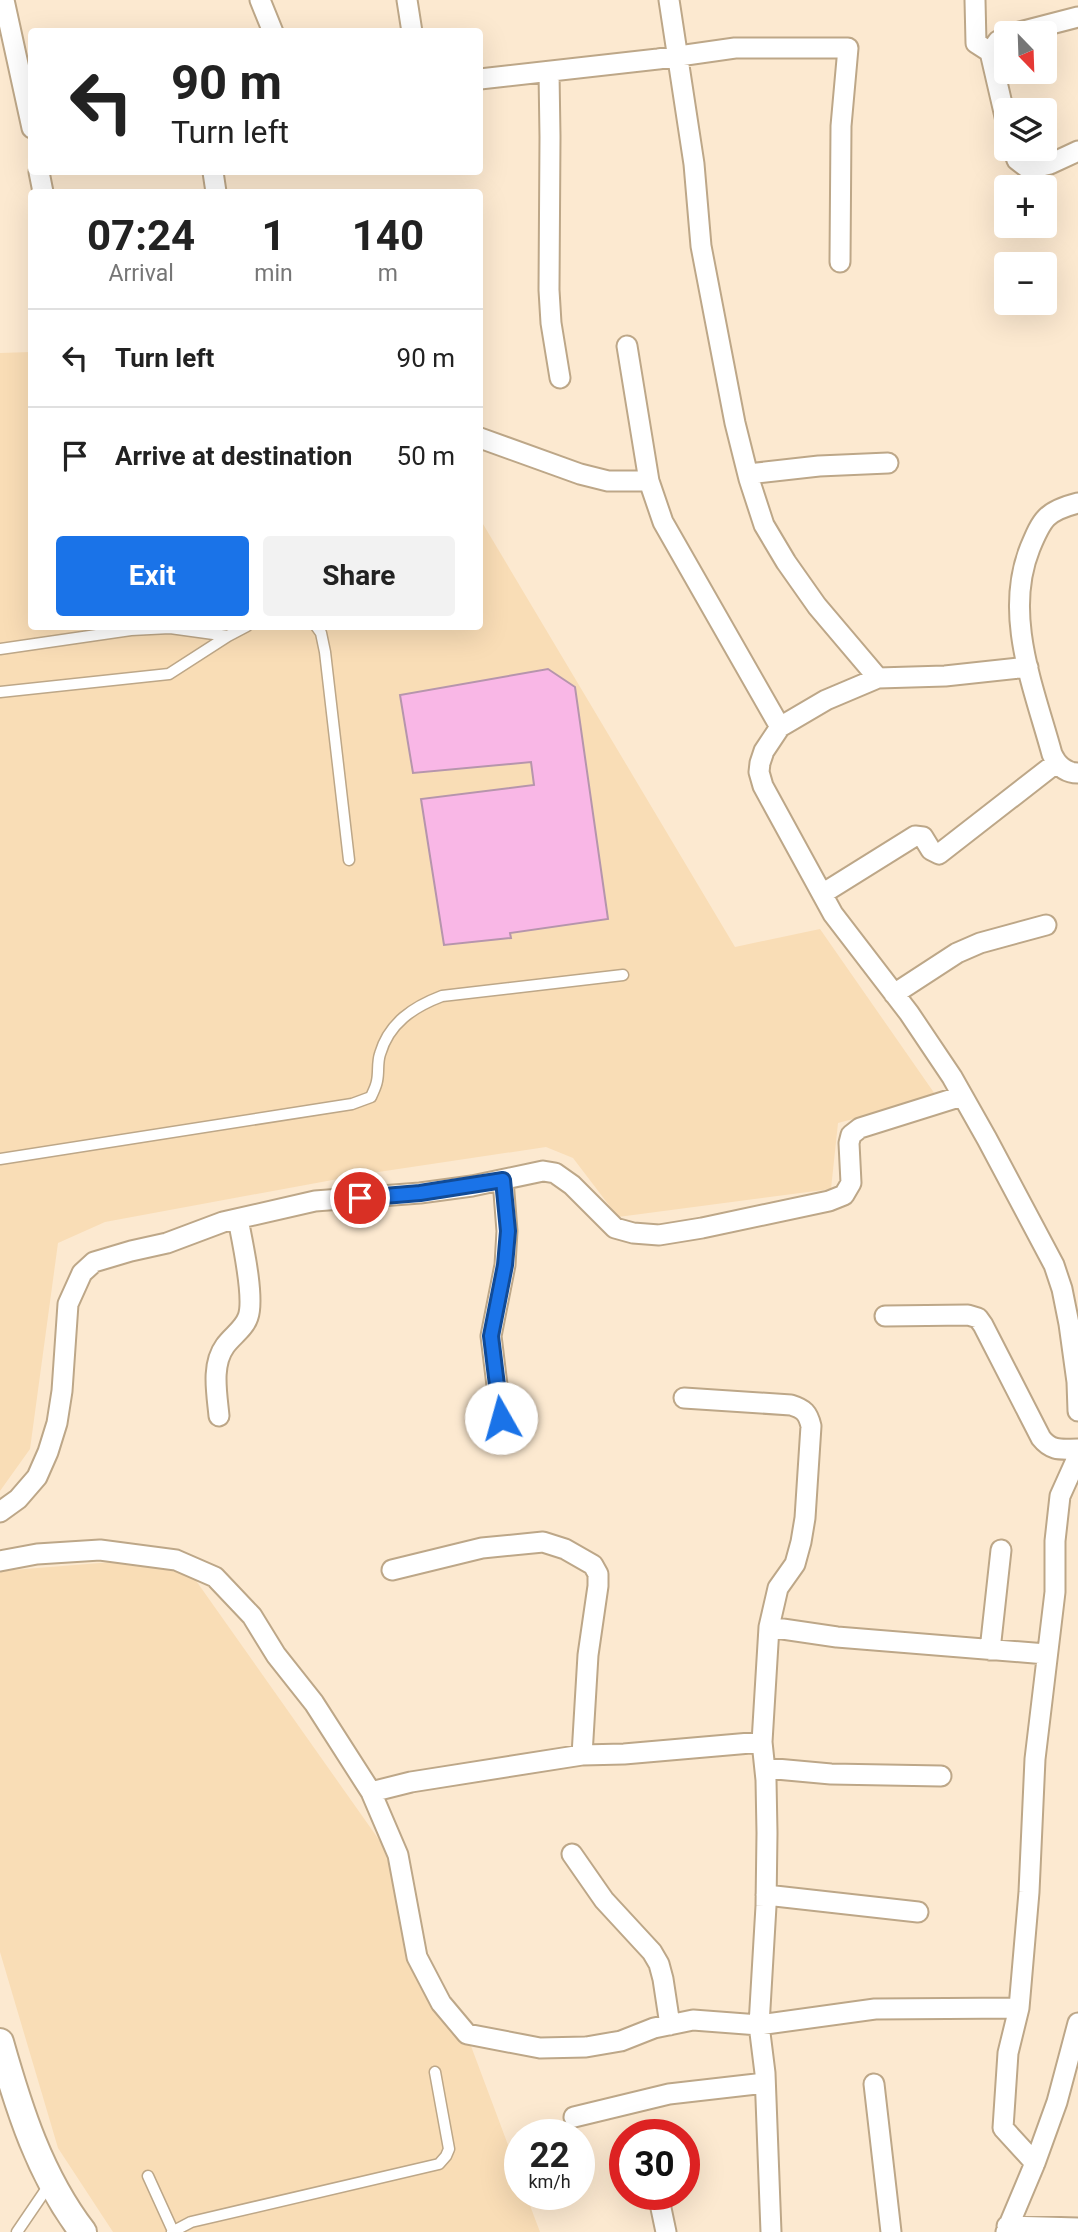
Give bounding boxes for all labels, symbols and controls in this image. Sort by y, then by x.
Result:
north arrow [994,21,1057,84]
map controls [994,21,1057,315]
text: 90 m [171,54,282,111]
icon: left [56,56,147,147]
button: layers [994,98,1057,161]
text: Turn left [171,113,289,151]
button: + [994,175,1057,238]
text: 07:24 [87,211,195,260]
text: 1 [261,211,286,260]
text: 140 [352,211,424,260]
button: − [994,252,1057,315]
text: Arrival [108,260,174,287]
text: min [254,260,293,287]
text: m [378,260,398,287]
icon: left [56,339,94,377]
text: Turn left [115,343,214,373]
text: 90 m [397,343,455,373]
icon: arrive [56,437,94,475]
text: Arrive at destination [115,441,352,471]
text: 50 m [397,441,455,471]
button: Exit [56,536,249,616]
button: Share [263,536,455,616]
pin [330,1168,390,1228]
icon: arrive [341,1179,379,1217]
position arrow [464,1381,538,1455]
speed limit sign: 30 [609,2119,700,2210]
text: 22 [529,2135,570,2176]
text: km/h [528,2171,571,2192]

